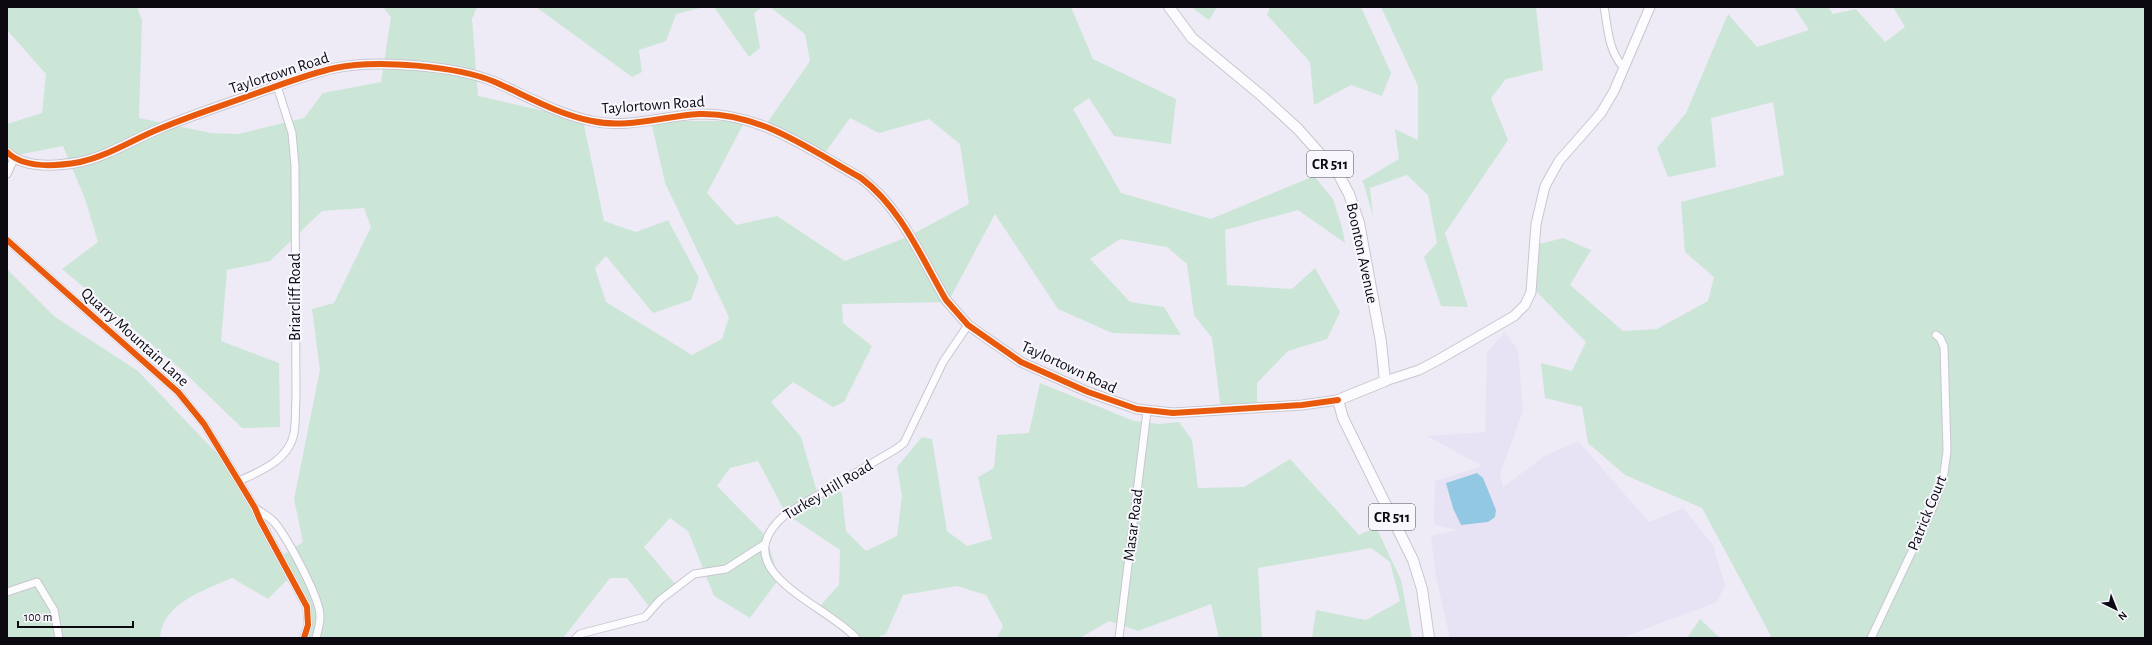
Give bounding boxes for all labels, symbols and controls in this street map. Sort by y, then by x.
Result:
street label: Taylortown Road [227,49,331,98]
street label: Taylortown Road [601,93,705,118]
road number: CR 511 [1307,151,1353,177]
street label: Boonton Avenue [1344,201,1380,305]
street label: Briarcliff Road [287,253,303,341]
street label: Quarry Mountain Lane [77,285,192,390]
street label: Taylortown Road [1018,338,1119,397]
street label: Turkey Hill Road [781,457,876,524]
street label: Patrick Court [1905,473,1949,553]
street label: Masar Road [1121,488,1145,562]
road number: CR 511 [1369,504,1415,530]
north arrow [2096,589,2136,629]
scale bar [18,603,133,629]
text: N [2116,609,2129,623]
text: 100 m [24,611,52,623]

